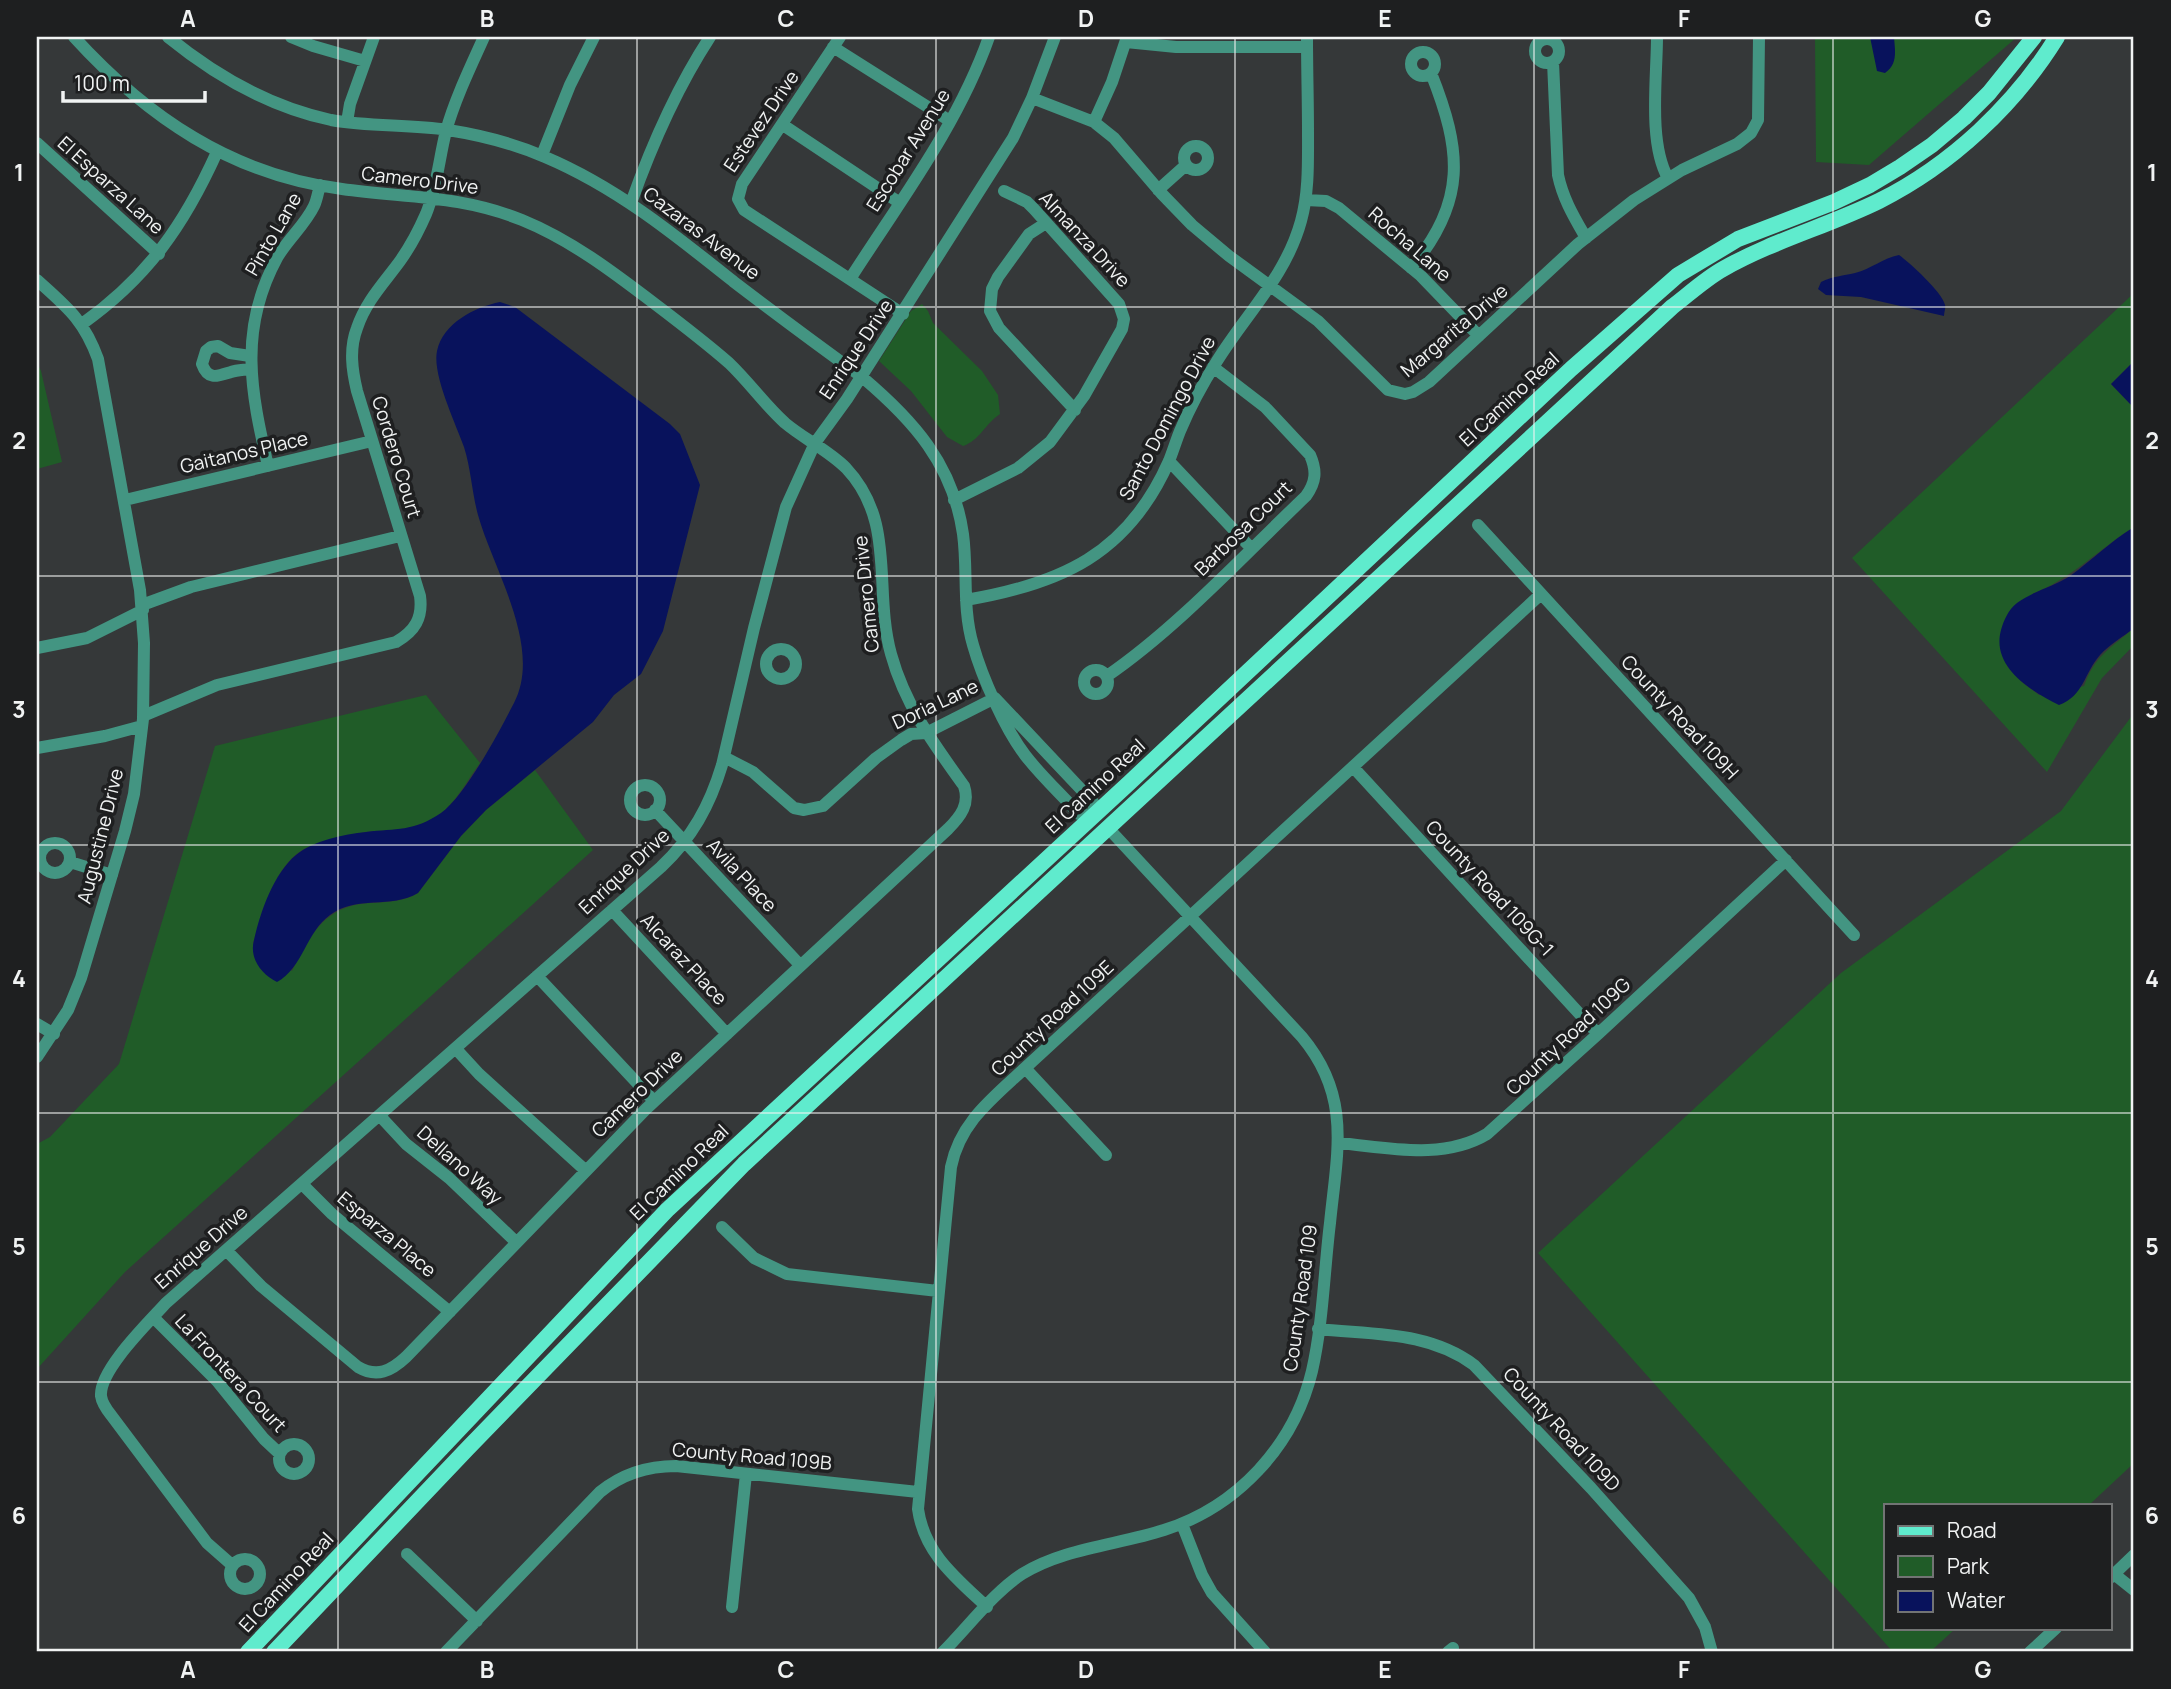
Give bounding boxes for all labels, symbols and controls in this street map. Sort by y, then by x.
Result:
text: A [180,2,196,34]
text: B [480,2,494,34]
text: C [778,2,795,34]
text: D [1078,2,1094,34]
text: E [1378,2,1392,34]
text: F [1678,2,1690,34]
text: G [1975,2,1992,34]
scale bar [63,60,205,104]
street label: Estevez Drive [717,65,805,177]
text: 100 m [74,69,130,97]
street label: Escobar Avenue [860,84,956,216]
street label: El Esparza Lane [52,130,170,240]
text: 1 [14,156,24,188]
text: 1 [2147,156,2157,188]
street label: Camero Drive [360,160,480,200]
street label: Cazaras Avenue [638,180,766,286]
street label: Almanza Drive [1034,185,1136,293]
street label: Pinto Lane [239,188,307,280]
street label: Rocha Lane [1363,201,1457,287]
street label: Margarita Drive [1395,277,1513,383]
street label: Enrique Drive [813,294,899,404]
street label: Santo Domingo Drive [1113,331,1221,505]
street label: El Camino Real [1453,346,1565,452]
street label: Cordero Court [366,393,428,521]
text: 2 [12,424,26,456]
text: 2 [2145,424,2159,456]
street label: Gaitanos Place [177,425,311,479]
street label: Barbosa Court [1189,475,1297,581]
street label: Camero Drive [847,534,885,654]
street label: County Road 109H [1616,649,1744,785]
street label: Doria Lane [888,673,982,735]
text: 3 [12,693,26,725]
text: 3 [2145,693,2159,725]
street label: El Camino Real [1039,733,1151,839]
street label: Augustine Drive [71,766,129,906]
street label: County Road 109G-1 [1420,814,1560,962]
street label: Enrique Drive [573,822,675,920]
street label: Avila Place [701,833,783,917]
street label: Alcaraz Place [635,908,733,1010]
street label: County Road 109E [985,954,1119,1082]
text: 4 [12,962,26,994]
text: 4 [2145,962,2159,994]
street label: County Road 109G [1500,971,1636,1101]
street label: Camero Drive [586,1043,688,1143]
street label: El Camino Real [624,1118,734,1226]
street label: Dellano Way [412,1120,508,1210]
street label: Esparza Place [332,1185,442,1283]
street label: Enrique Drive [149,1199,253,1295]
street label: County Road 109 [1277,1223,1323,1373]
text: 5 [12,1230,26,1262]
text: 5 [2145,1230,2159,1262]
street label: La Frontera Court [169,1308,293,1438]
street label: County Road 109D [1498,1361,1626,1497]
street label: County Road 109B [671,1436,833,1476]
text: 6 [12,1499,26,1531]
text: 6 [2145,1499,2159,1531]
legend [1884,1504,2112,1630]
text: Road [1947,1516,1997,1544]
street label: El Camino Real [233,1526,339,1638]
text: Park [1947,1552,1989,1580]
text: Water [1947,1586,2006,1614]
text: A [180,1653,196,1685]
text: B [480,1653,494,1685]
text: C [778,1653,795,1685]
text: D [1078,1653,1094,1685]
text: E [1378,1653,1392,1685]
text: F [1678,1653,1690,1685]
text: G [1975,1653,1992,1685]

